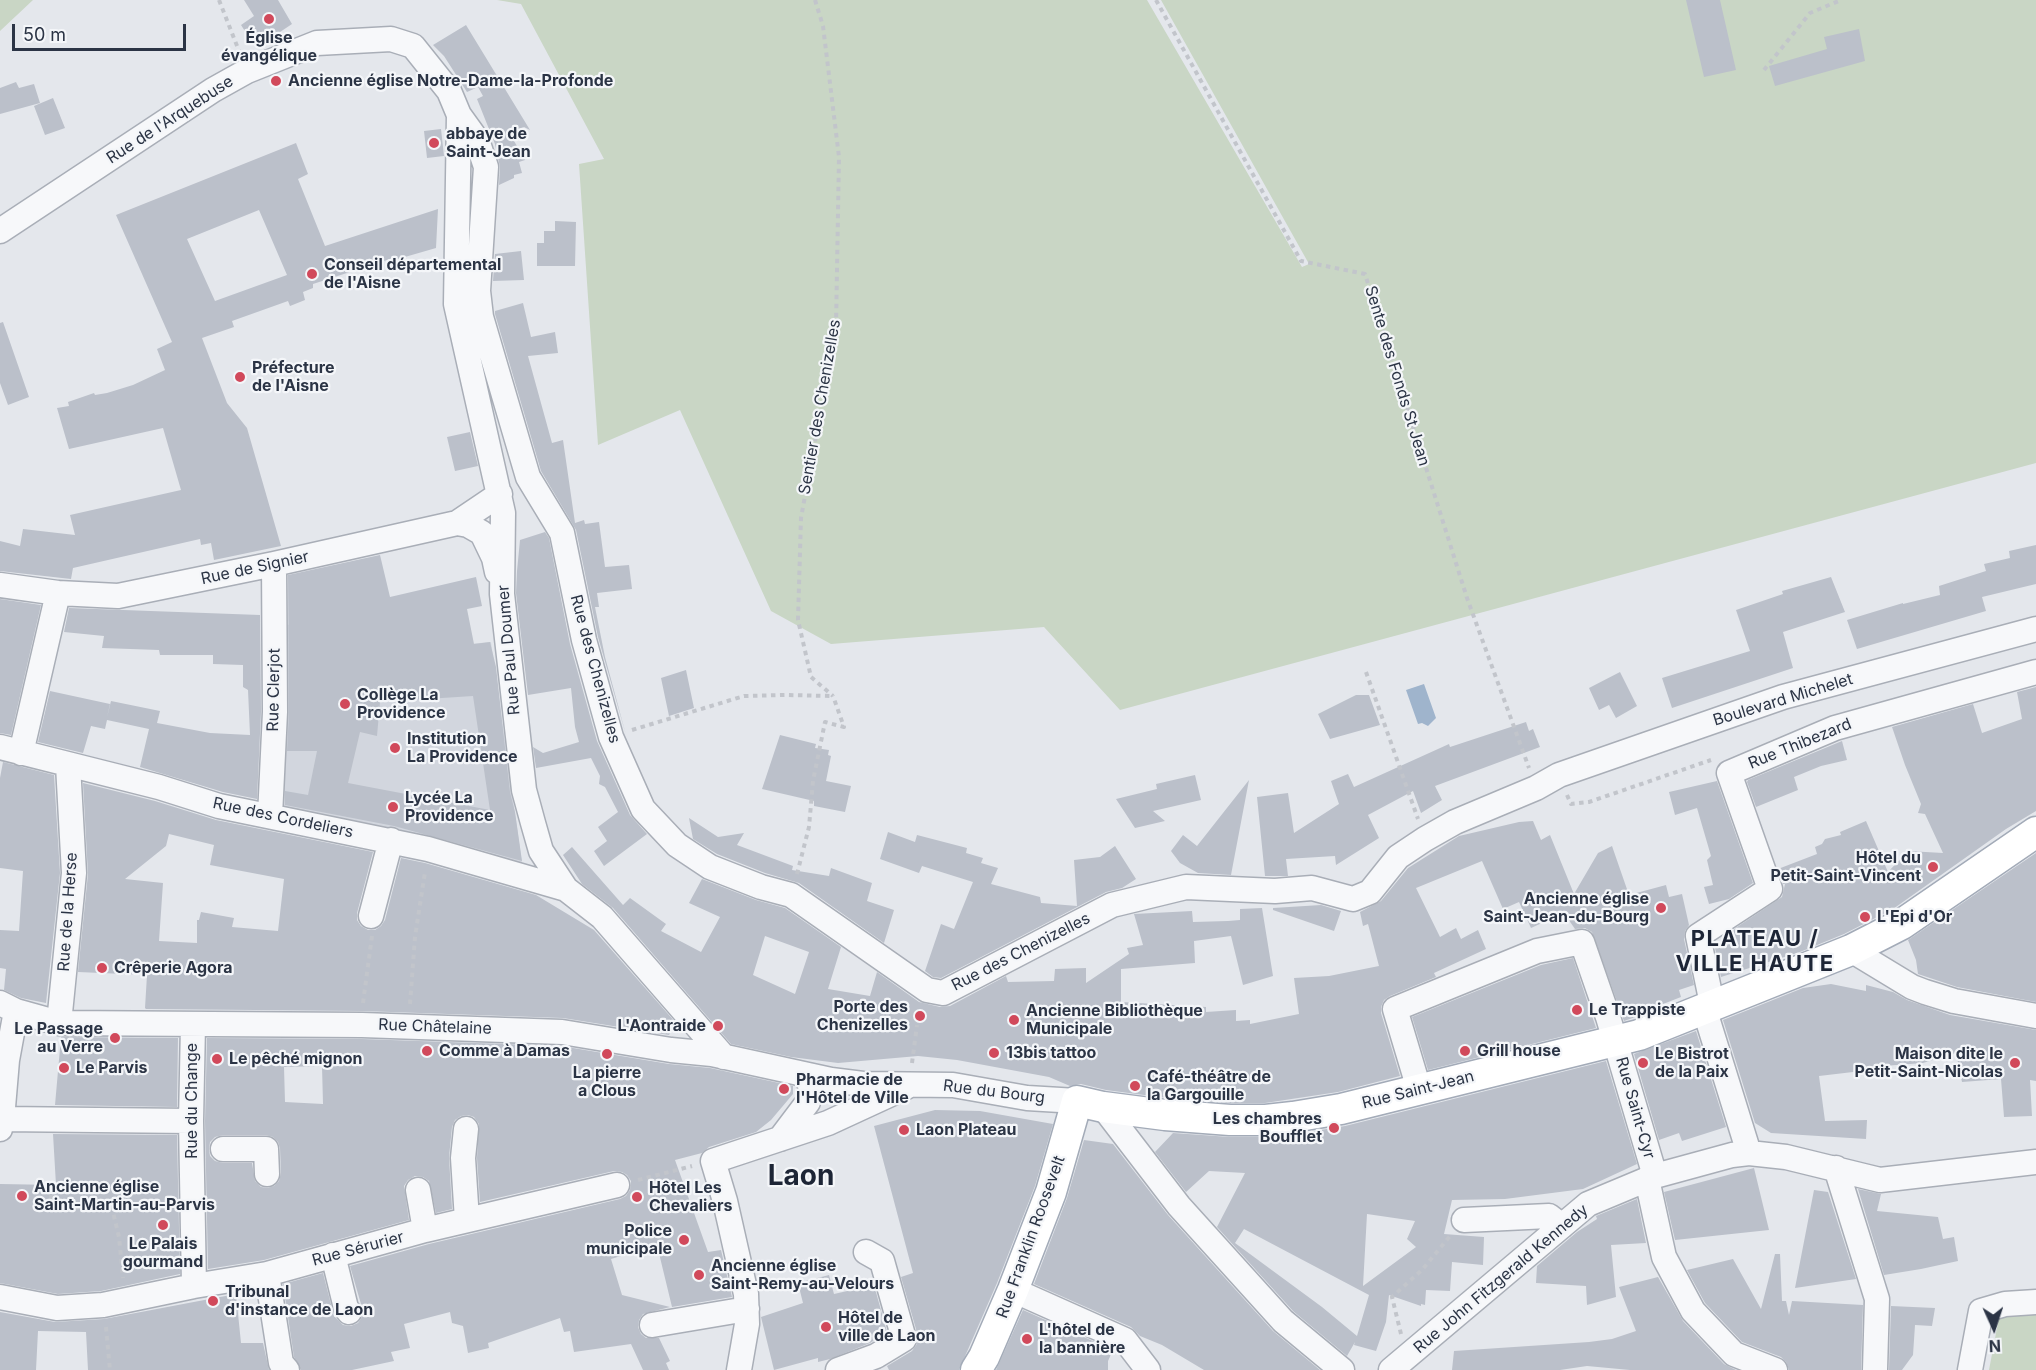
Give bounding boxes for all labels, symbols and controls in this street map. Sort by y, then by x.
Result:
scale bar [15,12,189,50]
marker: Église évangélique [262,12,276,26]
text: 50 m [23,24,66,45]
place label: Église évangélique [221,28,317,66]
place label: Ancienne église Notre-Dame-la-Profonde [288,71,613,91]
street label: Rue de l'Arquebuse [103,72,237,168]
marker: Ancienne église Notre-Dame-la-Profonde [269,74,283,88]
place label: abbaye de Saint-Jean [446,124,531,162]
marker: abbaye de Saint-Jean [427,136,441,150]
place label: Conseil départemental de l'Aisne [324,255,501,293]
marker: Conseil départemental de l'Aisne [305,267,319,281]
street label: Sente des Fonds St Jean [1360,283,1434,469]
street label: Sentier des Chenizelles [795,318,845,496]
place label: Préfecture de l'Aisne [252,358,334,396]
marker: Préfecture de l'Aisne [233,370,247,384]
street label: Rue de Signier [199,547,311,589]
street label: Rue Paul Doumer [494,584,524,716]
street label: Rue des Chenizelles [566,593,624,745]
street label: Rue Clerjot [264,648,284,732]
street label: Boulevard Michelet [1711,670,1855,730]
place label: Collège La Providence [357,685,445,723]
marker: Collège La Providence [338,697,352,711]
street label: Rue Thibezard [1746,715,1854,773]
place label: Institution La Providence [407,729,518,767]
marker: Institution La Providence [388,741,402,755]
place label: Lycée La Providence [405,788,493,826]
street label: Rue des Cordeliers [211,794,355,842]
marker: Lycée La Providence [386,800,400,814]
place label: Hôtel du Petit-Saint-Vincent [1771,848,1921,886]
street label: Rue de la Herse [54,852,82,972]
marker: Hôtel du Petit-Saint-Vincent [1926,860,1940,874]
place label: Ancienne église Saint-Jean-du-Bourg [1483,889,1649,927]
marker: Ancienne église Saint-Jean-du-Bourg [1654,901,1668,915]
place label: L'Epi d'Or [1877,907,1952,927]
street label: Rue des Chenizelles [949,909,1093,995]
marker: L'Epi d'Or [1858,910,1872,924]
district label: PLATEAU / VILLE HAUTE [1675,926,1835,978]
place label: Crêperie Agora [114,958,232,978]
marker: Crêperie Agora [95,961,109,975]
place label: Porte des Chenizelles [817,997,908,1035]
place label: Le Trappiste [1589,1000,1685,1020]
place label: Ancienne Bibliothèque Municipale [1026,1001,1203,1039]
marker: Le Trappiste [1570,1003,1584,1017]
marker: Porte des Chenizelles [913,1009,927,1023]
marker: Ancienne Bibliothèque Municipale [1007,1013,1021,1027]
street label: Rue Châtelaine [378,1015,492,1039]
place label: L'Aontraide [618,1016,706,1036]
place label: Le Passage au Verre [14,1019,103,1057]
marker: L'Aontraide [711,1019,725,1033]
marker: Le Passage au Verre [108,1031,122,1045]
place label: Comme à Damas [439,1041,570,1061]
place label: Grill house [1477,1041,1561,1061]
street label: Rue du Change [182,1043,202,1159]
place label: 13bis tattoo [1006,1043,1096,1063]
marker: Comme à Damas [420,1044,434,1058]
marker: Grill house [1458,1044,1472,1058]
place label: Le Bistrot de la Paix [1655,1044,1729,1082]
place label: Maison dite le Petit-Saint-Nicolas [1854,1044,2003,1082]
marker: 13bis tattoo [987,1046,1001,1060]
marker: La pierre a Clous [600,1047,614,1061]
place label: Le pêché mignon [229,1049,362,1069]
marker: Le pêché mignon [210,1052,224,1066]
street label: Rue Saint-Cyr [1611,1055,1659,1161]
marker: Le Bistrot de la Paix [1636,1056,1650,1070]
marker: Maison dite le Petit-Saint-Nicolas [2008,1056,2022,1070]
place label: Le Parvis [76,1058,147,1078]
marker: Le Parvis [57,1061,71,1075]
place label: La pierre a Clous [573,1063,641,1101]
place label: Café-théâtre de la Gargouille [1147,1067,1271,1105]
street label: Rue Saint-Jean [1360,1067,1476,1113]
place label: Pharmacie de l'Hôtel de Ville [796,1070,909,1108]
street label: Rue du Bourg [942,1076,1046,1108]
marker: Café-théâtre de la Gargouille [1128,1079,1142,1093]
marker: Pharmacie de l'Hôtel de Ville [777,1082,791,1096]
place label: Les chambres Boufflet [1213,1109,1322,1147]
place label: Laon Plateau [916,1120,1017,1140]
marker: Les chambres Boufflet [1327,1121,1341,1135]
marker: Laon Plateau [897,1123,911,1137]
street label: Rue Franklin Roosevelt [993,1153,1069,1321]
district label: Laon [768,1160,834,1194]
place label: Ancienne église Saint-Martin-au-Parvis [34,1177,215,1215]
place label: Hôtel Les Chevaliers [649,1178,732,1216]
marker: Ancienne église Saint-Martin-au-Parvis [15,1189,29,1203]
marker: Hôtel Les Chevaliers [630,1190,644,1204]
street label: Rue John Fitzgerald Kennedy [1410,1200,1592,1358]
marker: Le Palais gourmand [156,1218,170,1232]
place label: Police municipale [586,1221,672,1259]
street label: Rue Sérurier [310,1228,406,1270]
marker: Police municipale [677,1233,691,1247]
place label: Le Palais gourmand [123,1234,203,1272]
place label: Ancienne église Saint-Remy-au-Velours [711,1256,894,1294]
marker: Ancienne église Saint-Remy-au-Velours [692,1268,706,1282]
place label: Tribunal d'instance de Laon [225,1282,373,1320]
marker: Tribunal d'instance de Laon [206,1294,220,1308]
north arrow [1964,1298,2024,1358]
place label: Hôtel de ville de Laon [838,1308,935,1346]
marker: Hôtel de ville de Laon [819,1320,833,1334]
place label: L'hôtel de la bannière [1039,1320,1125,1358]
marker: L'hôtel de la bannière [1020,1332,1034,1346]
text: N [1988,1336,2002,1356]

